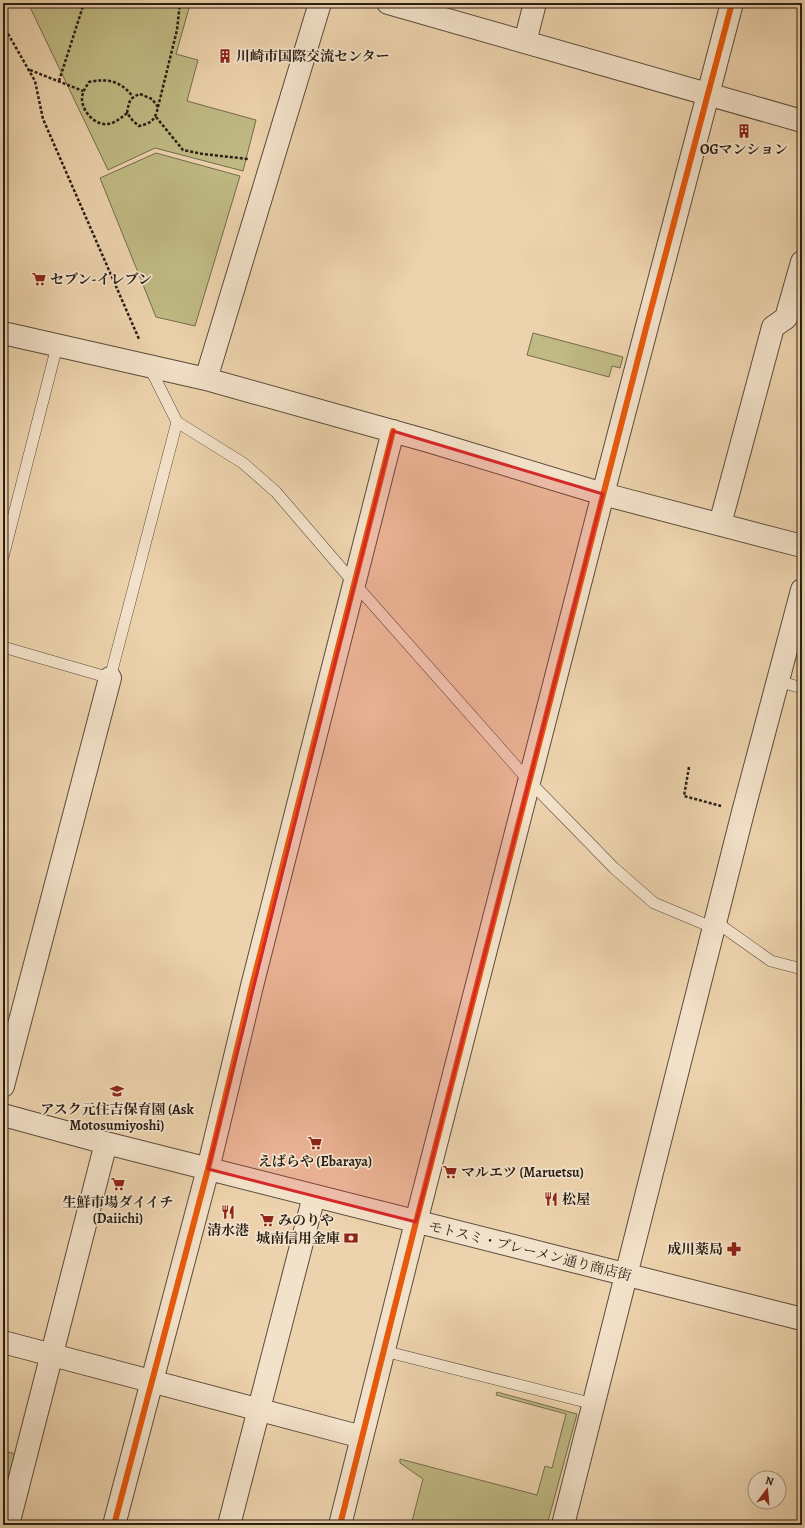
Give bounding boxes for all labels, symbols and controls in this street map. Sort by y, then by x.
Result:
place label: 川崎市国際交流センター [236,47,389,66]
building icon: 川崎市国際交流センター [217,48,233,64]
building icon: OGマンション [736,123,752,139]
place label: OGマンション [700,140,788,159]
place label: セブン-イレブン [50,270,152,289]
supermarket icon: セブン-イレブン [31,271,47,287]
school or university icon: アスク元住吉保育園 (Ask Motosumiyoshi) [109,1083,125,1099]
place label: アスク元住吉保育園 (Ask Motosumiyoshi) [40,1100,195,1135]
supermarket icon: えばらや (Ebaraya) [307,1135,323,1151]
place label: えばらや (Ebaraya) [258,1152,372,1171]
place label: マルエツ (Maruetsu) [461,1163,584,1182]
supermarket icon: マルエツ (Maruetsu) [442,1164,458,1180]
supermarket icon: 生鮮市場ダイイチ (Daiichi) [110,1176,126,1192]
place label: 松屋 [562,1190,590,1209]
restaurant icon: 松屋 [543,1191,559,1207]
place label: 生鮮市場ダイイチ (Daiichi) [62,1193,174,1228]
restaurant icon: 清水港 [220,1204,236,1220]
place label: みのりや [278,1211,334,1230]
supermarket icon: みのりや [259,1212,275,1228]
street label: モトスミ・ブレーメン通り商店街 [426,1217,634,1285]
place label: 清水港 [207,1221,249,1240]
place label: 城南信用金庫 [256,1229,340,1248]
bank icon: 城南信用金庫 [343,1230,359,1246]
place label: 成川薬局 [667,1240,723,1259]
pharmacy icon: 成川薬局 [726,1241,742,1257]
north arrow [747,1470,787,1510]
text: N [764,1473,776,1489]

